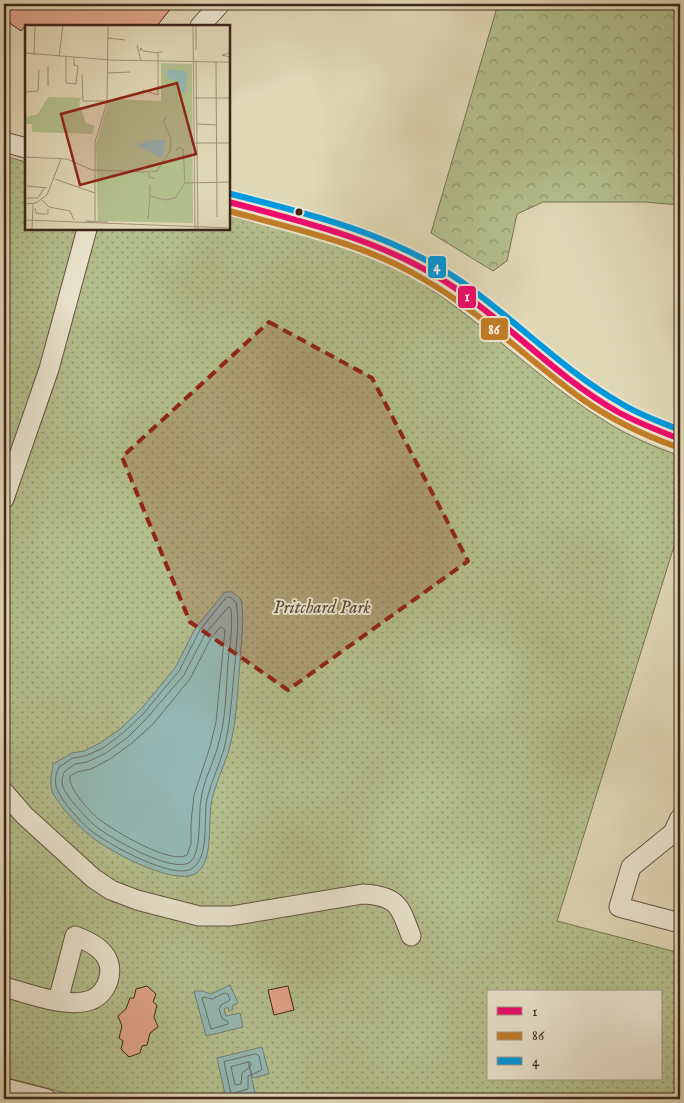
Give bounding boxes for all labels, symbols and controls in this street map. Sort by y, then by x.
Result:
inset map [25,25,230,230]
unlabelled marker [294,207,304,217]
line badge: 4 [427,255,447,279]
text: 4 [434,258,442,276]
line badge: 1 [457,285,477,309]
text: 1 [464,288,470,306]
line badge: 86 [480,317,509,341]
text: 86 [488,321,501,339]
park label: Pritchard Park [273,597,371,620]
legend [487,990,662,1080]
text: 1 [532,1002,538,1021]
text: 86 [532,1026,545,1045]
text: 4 [532,1052,540,1071]

